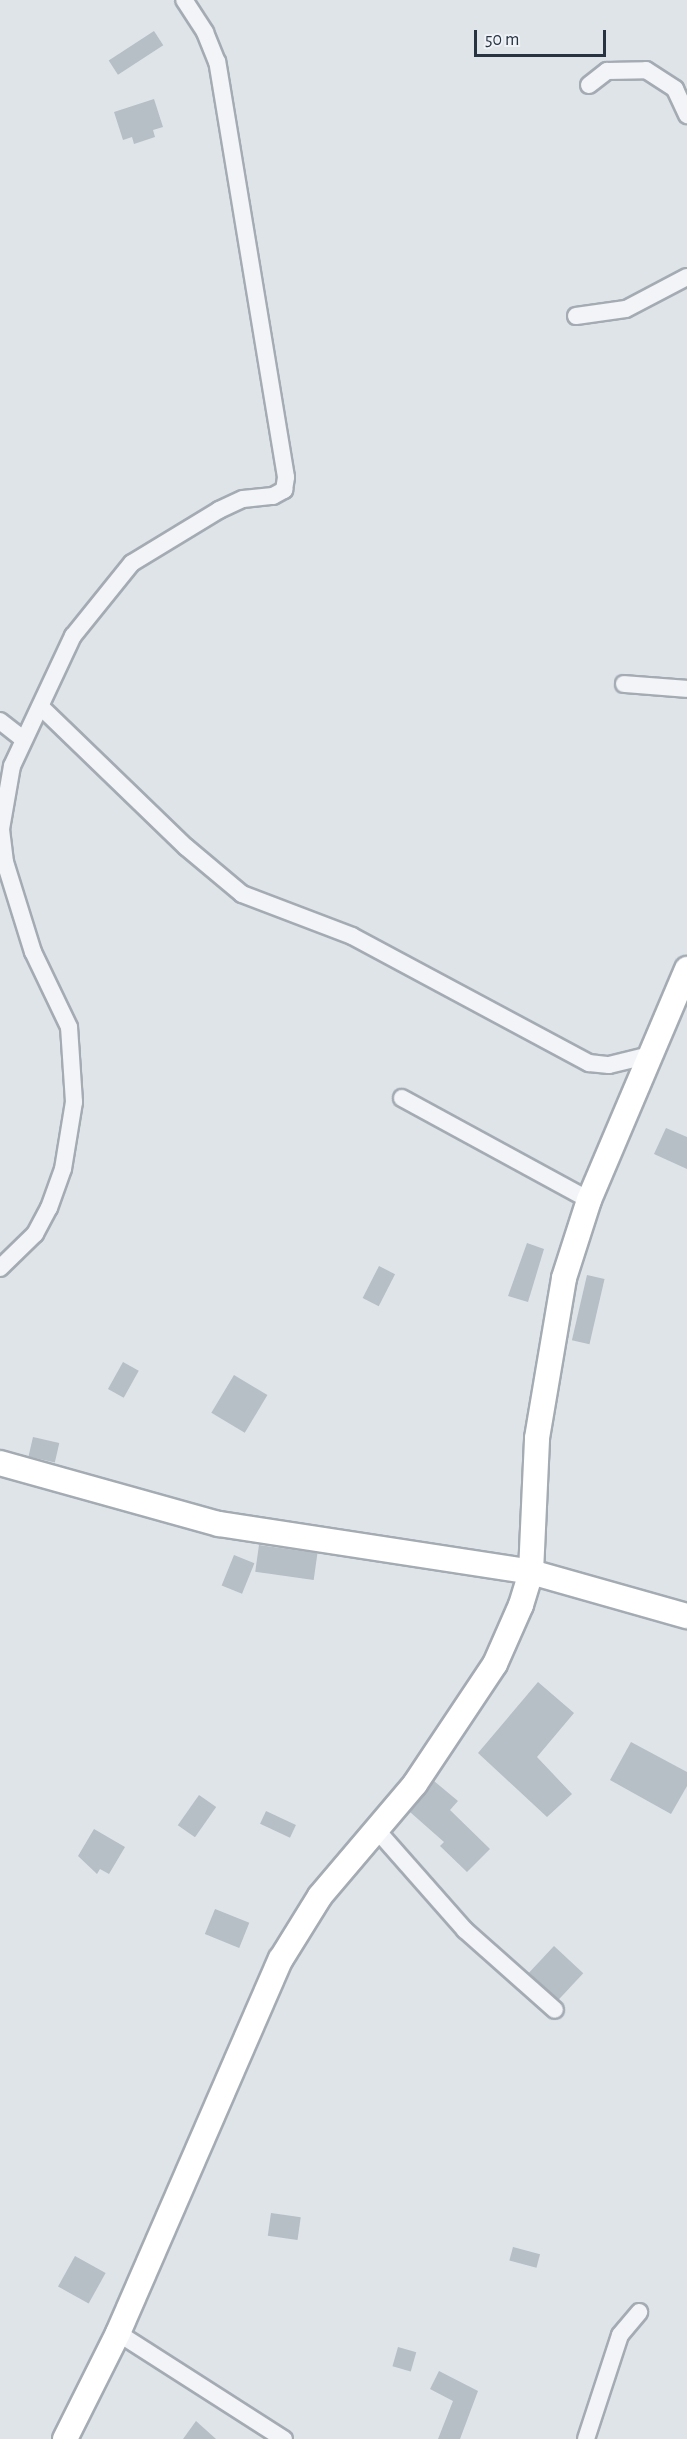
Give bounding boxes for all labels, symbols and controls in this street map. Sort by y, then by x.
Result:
scale bar [477,18,609,56]
text: 50 m [485,31,519,49]

